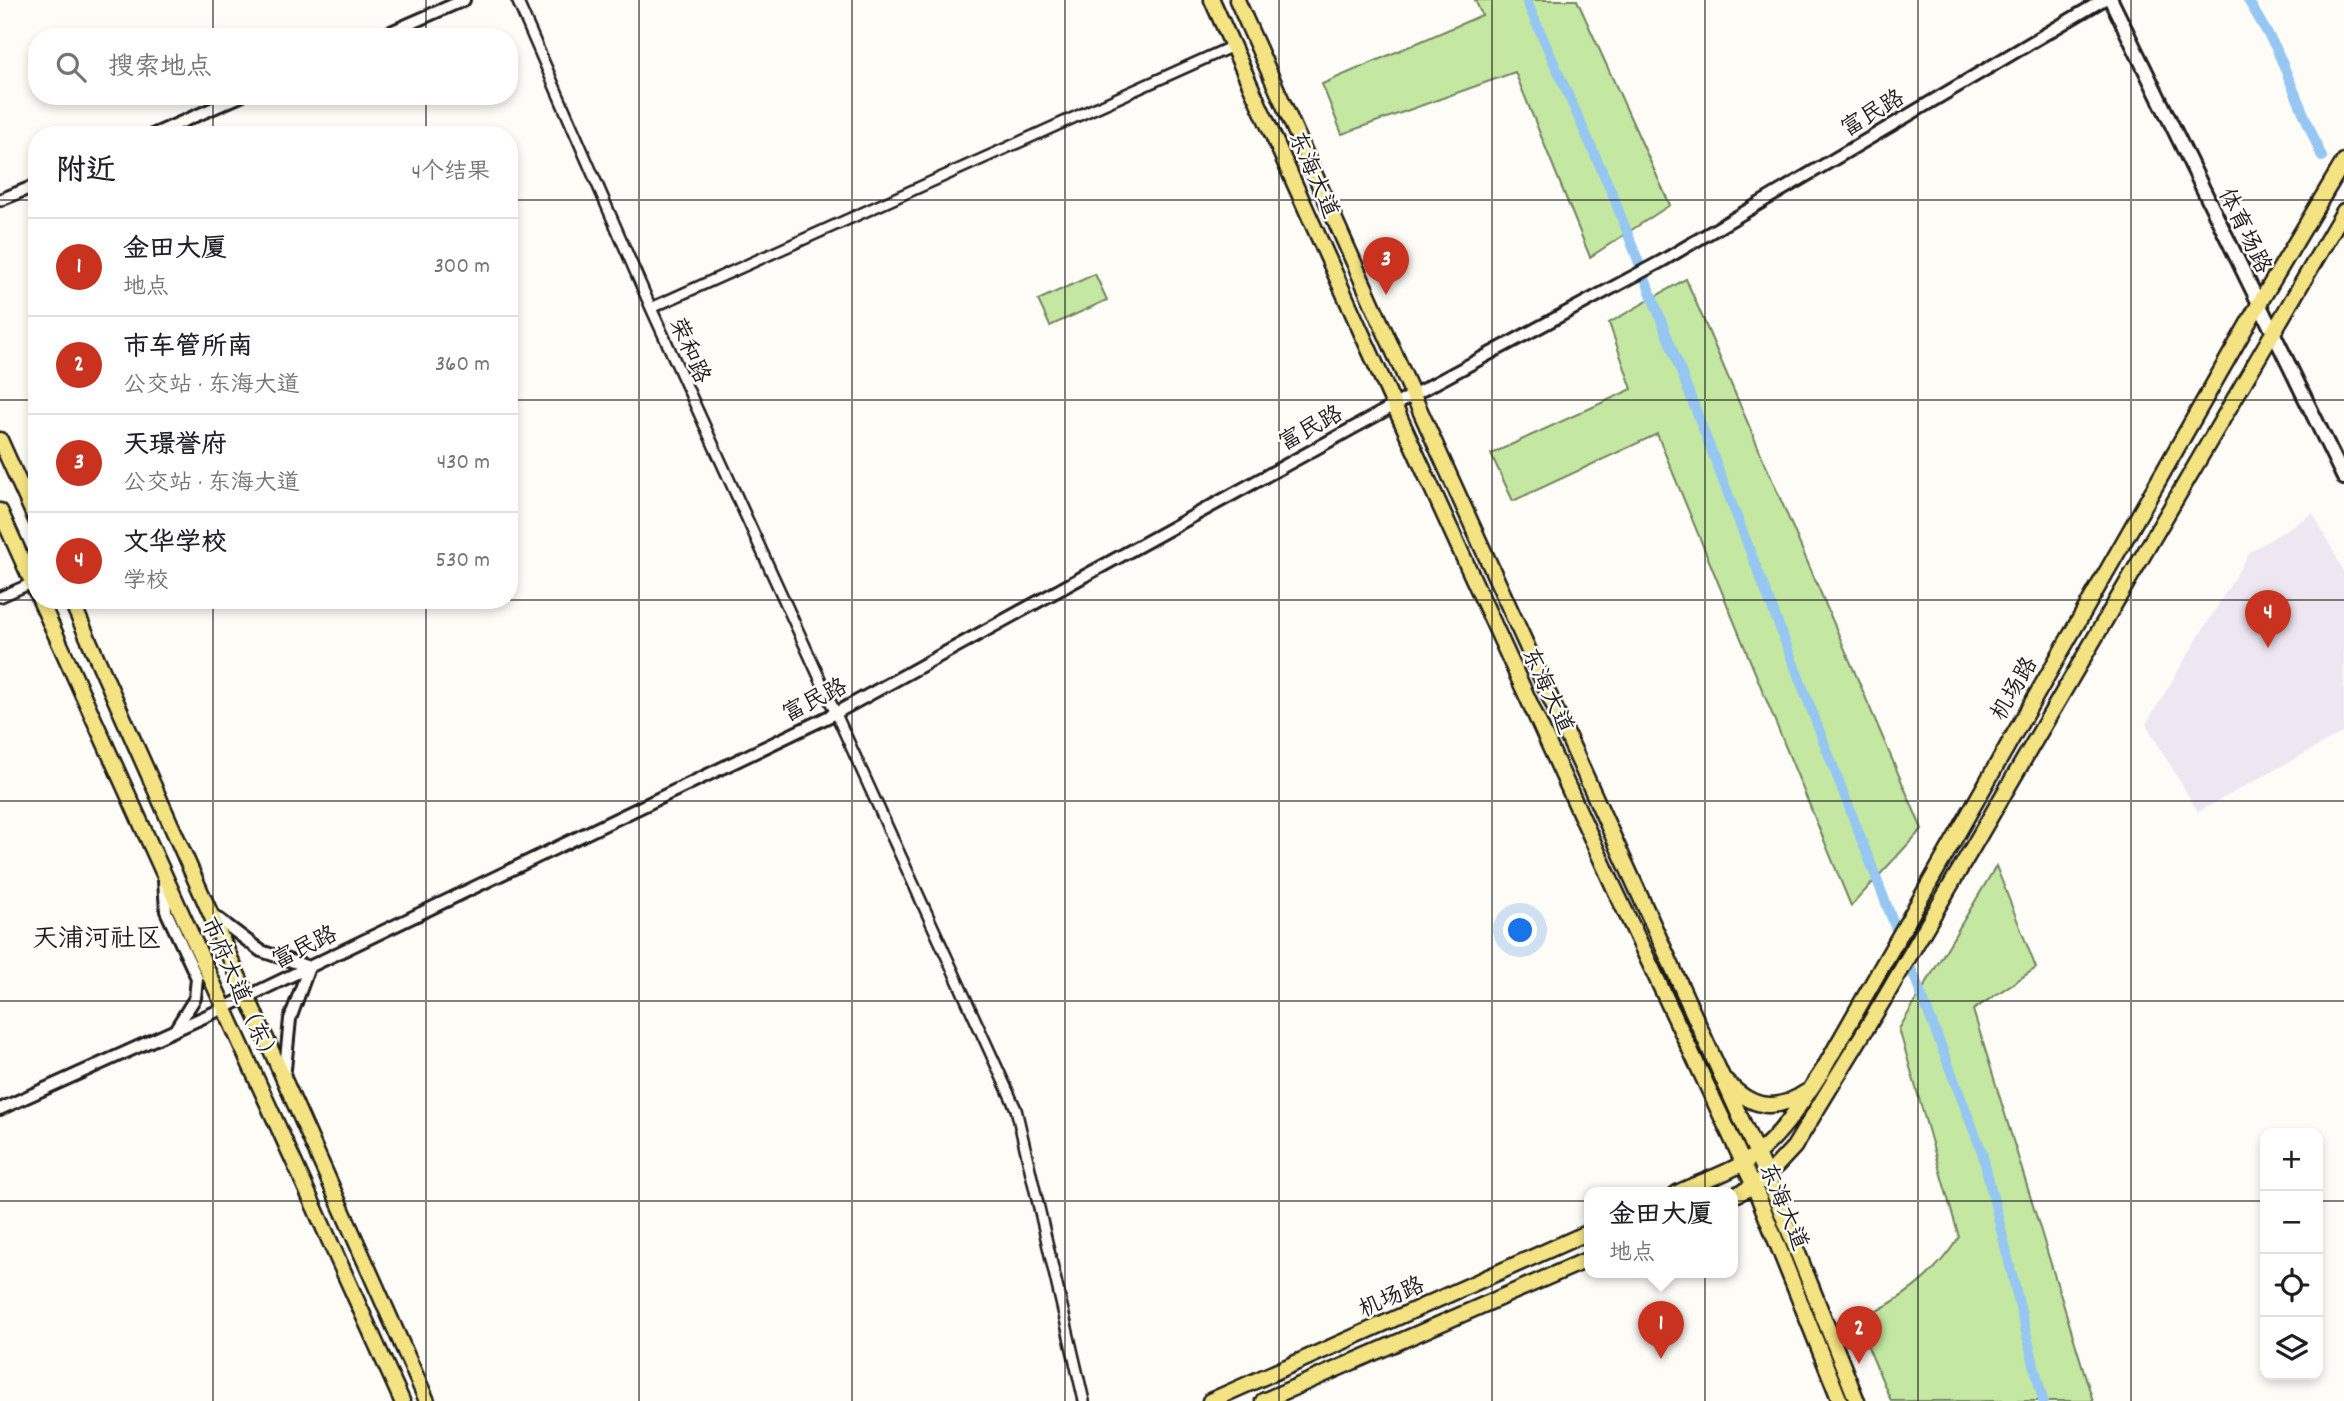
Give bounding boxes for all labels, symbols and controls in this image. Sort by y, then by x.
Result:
search box [28,28,518,105]
icon: search [52,48,90,86]
text: 搜索地点 [108,50,212,87]
street label: 富民路 [1836,83,1912,147]
street label: 东海大道 [1278,127,1346,224]
text: 附近 [56,152,116,195]
text: 4个结果 [411,157,490,190]
street label: 体育场路 [2208,183,2278,280]
text: 金田大厦 [123,232,227,269]
pin: 3 [1363,237,1409,295]
text: 1 [76,251,82,284]
text: 300 m [434,251,490,284]
text: 地点 [123,272,169,305]
street label: 荣和路 [659,313,717,390]
text: 市车管所南 [123,330,253,367]
text: 2 [74,349,84,382]
text: 360 m [435,349,490,382]
text: 公交站 · 东海大道 [123,370,300,403]
street label: 富民路 [1274,399,1350,461]
text: 天璟誉府 [123,428,227,465]
text: 3 [74,447,84,480]
text: 430 m [437,447,490,480]
text: 公交站 · 东海大道 [123,468,300,501]
text: 文华学校 [123,526,227,563]
text: 4 [74,545,84,578]
text: 530 m [436,545,490,578]
text: 学校 [123,566,169,599]
pin: 4 [2245,590,2291,648]
street label: 东海大道 [1511,643,1580,740]
street label: 机场路 [1984,652,2048,728]
street label: 富民路 [777,672,854,732]
street label: 市府大道（东） [190,912,286,1073]
your location [1503,913,1537,947]
street label: 富民路 [267,919,344,979]
district label: 天浦河社区 [32,922,162,959]
map controls [2260,1128,2323,1380]
button: + [2260,1128,2323,1191]
street label: 东海大道 [1749,1159,1815,1256]
popup [1584,1187,1738,1278]
button: − [2260,1191,2323,1254]
text: 金田大厦 [1609,1198,1713,1235]
text: 地点 [1609,1238,1655,1271]
button: locate [2260,1254,2323,1317]
street label: 机场路 [1354,1270,1431,1328]
pin: 1 [1638,1301,1684,1359]
pin: 2 [1836,1306,1882,1364]
button: layers [2260,1317,2323,1380]

